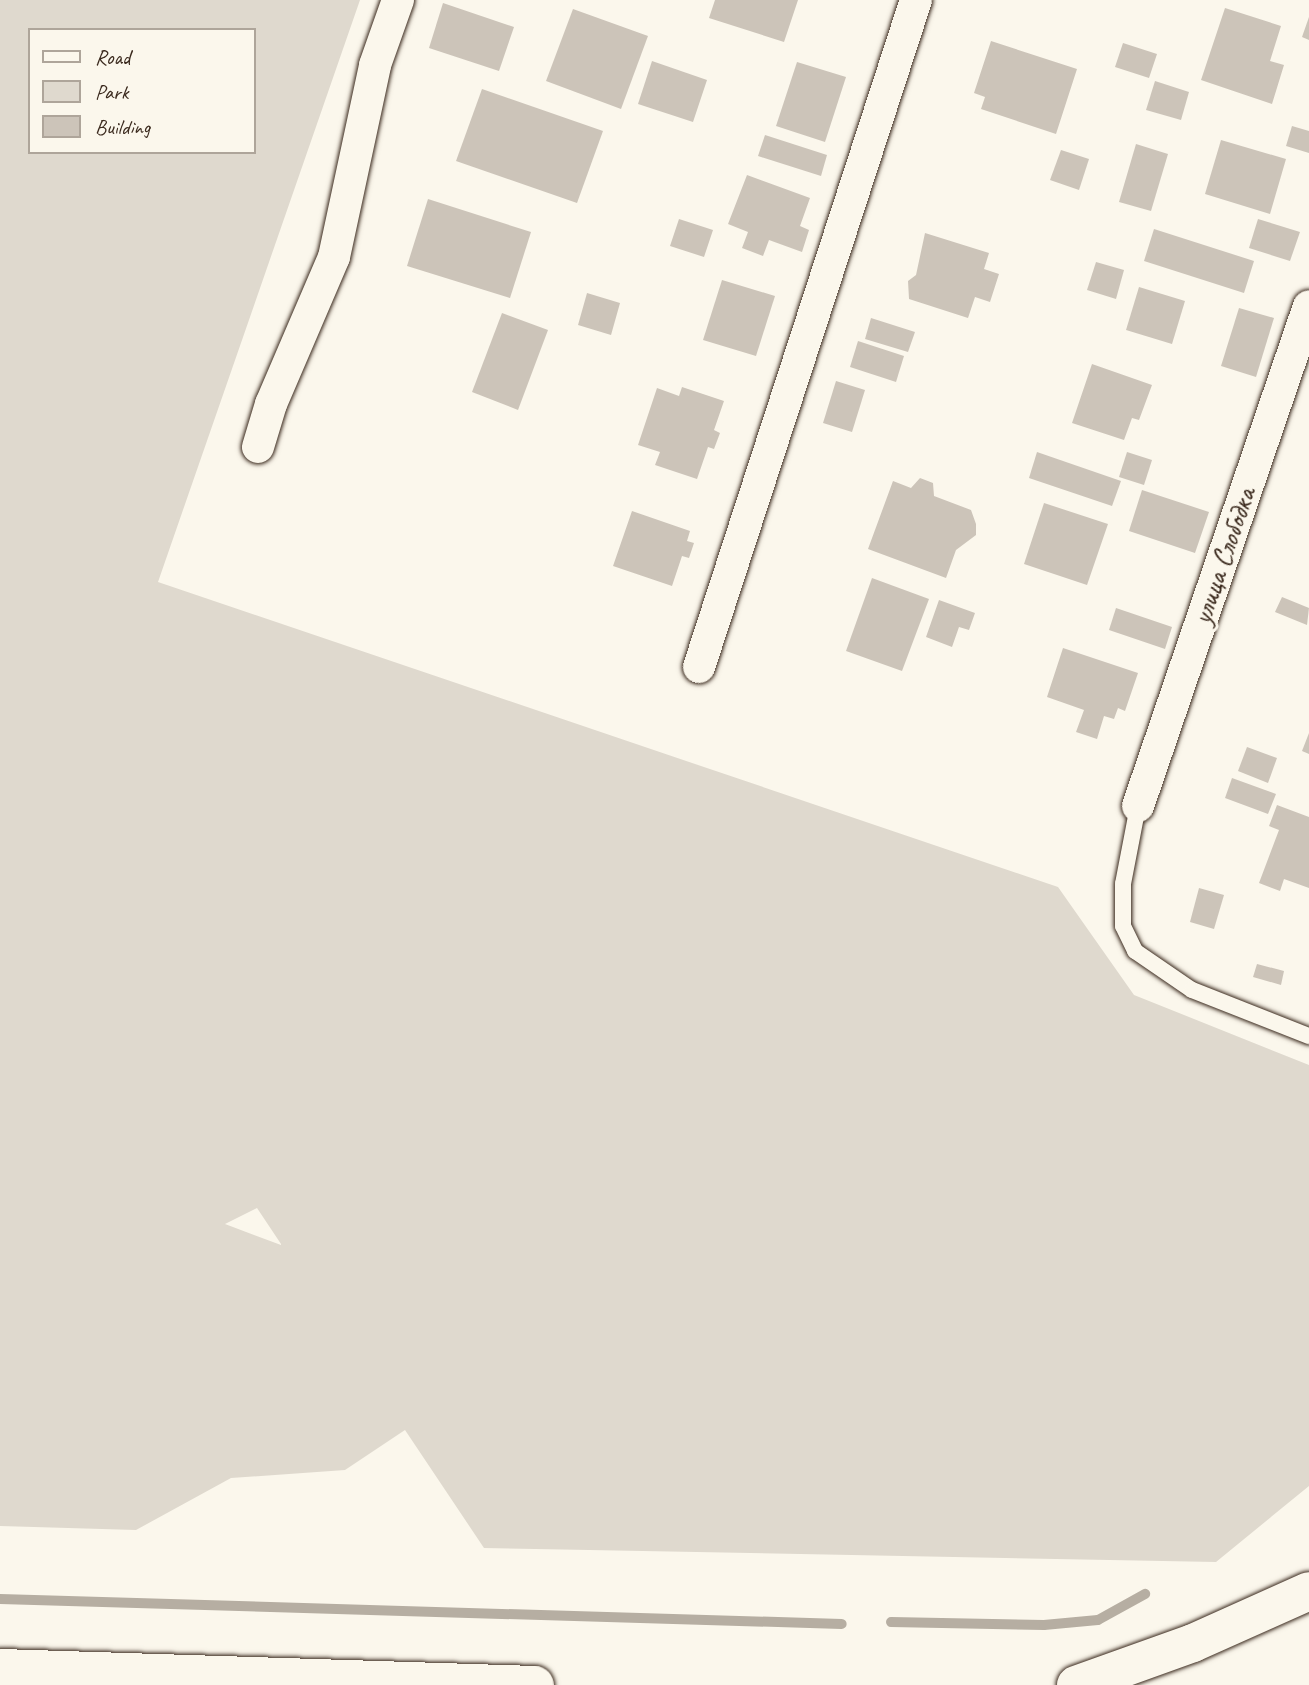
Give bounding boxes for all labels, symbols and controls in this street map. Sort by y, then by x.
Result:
legend [28,28,256,154]
text: Road [95,44,130,70]
text: Park [95,79,128,105]
text: Building [95,114,150,140]
street label: улица Слободка [1185,483,1263,629]

